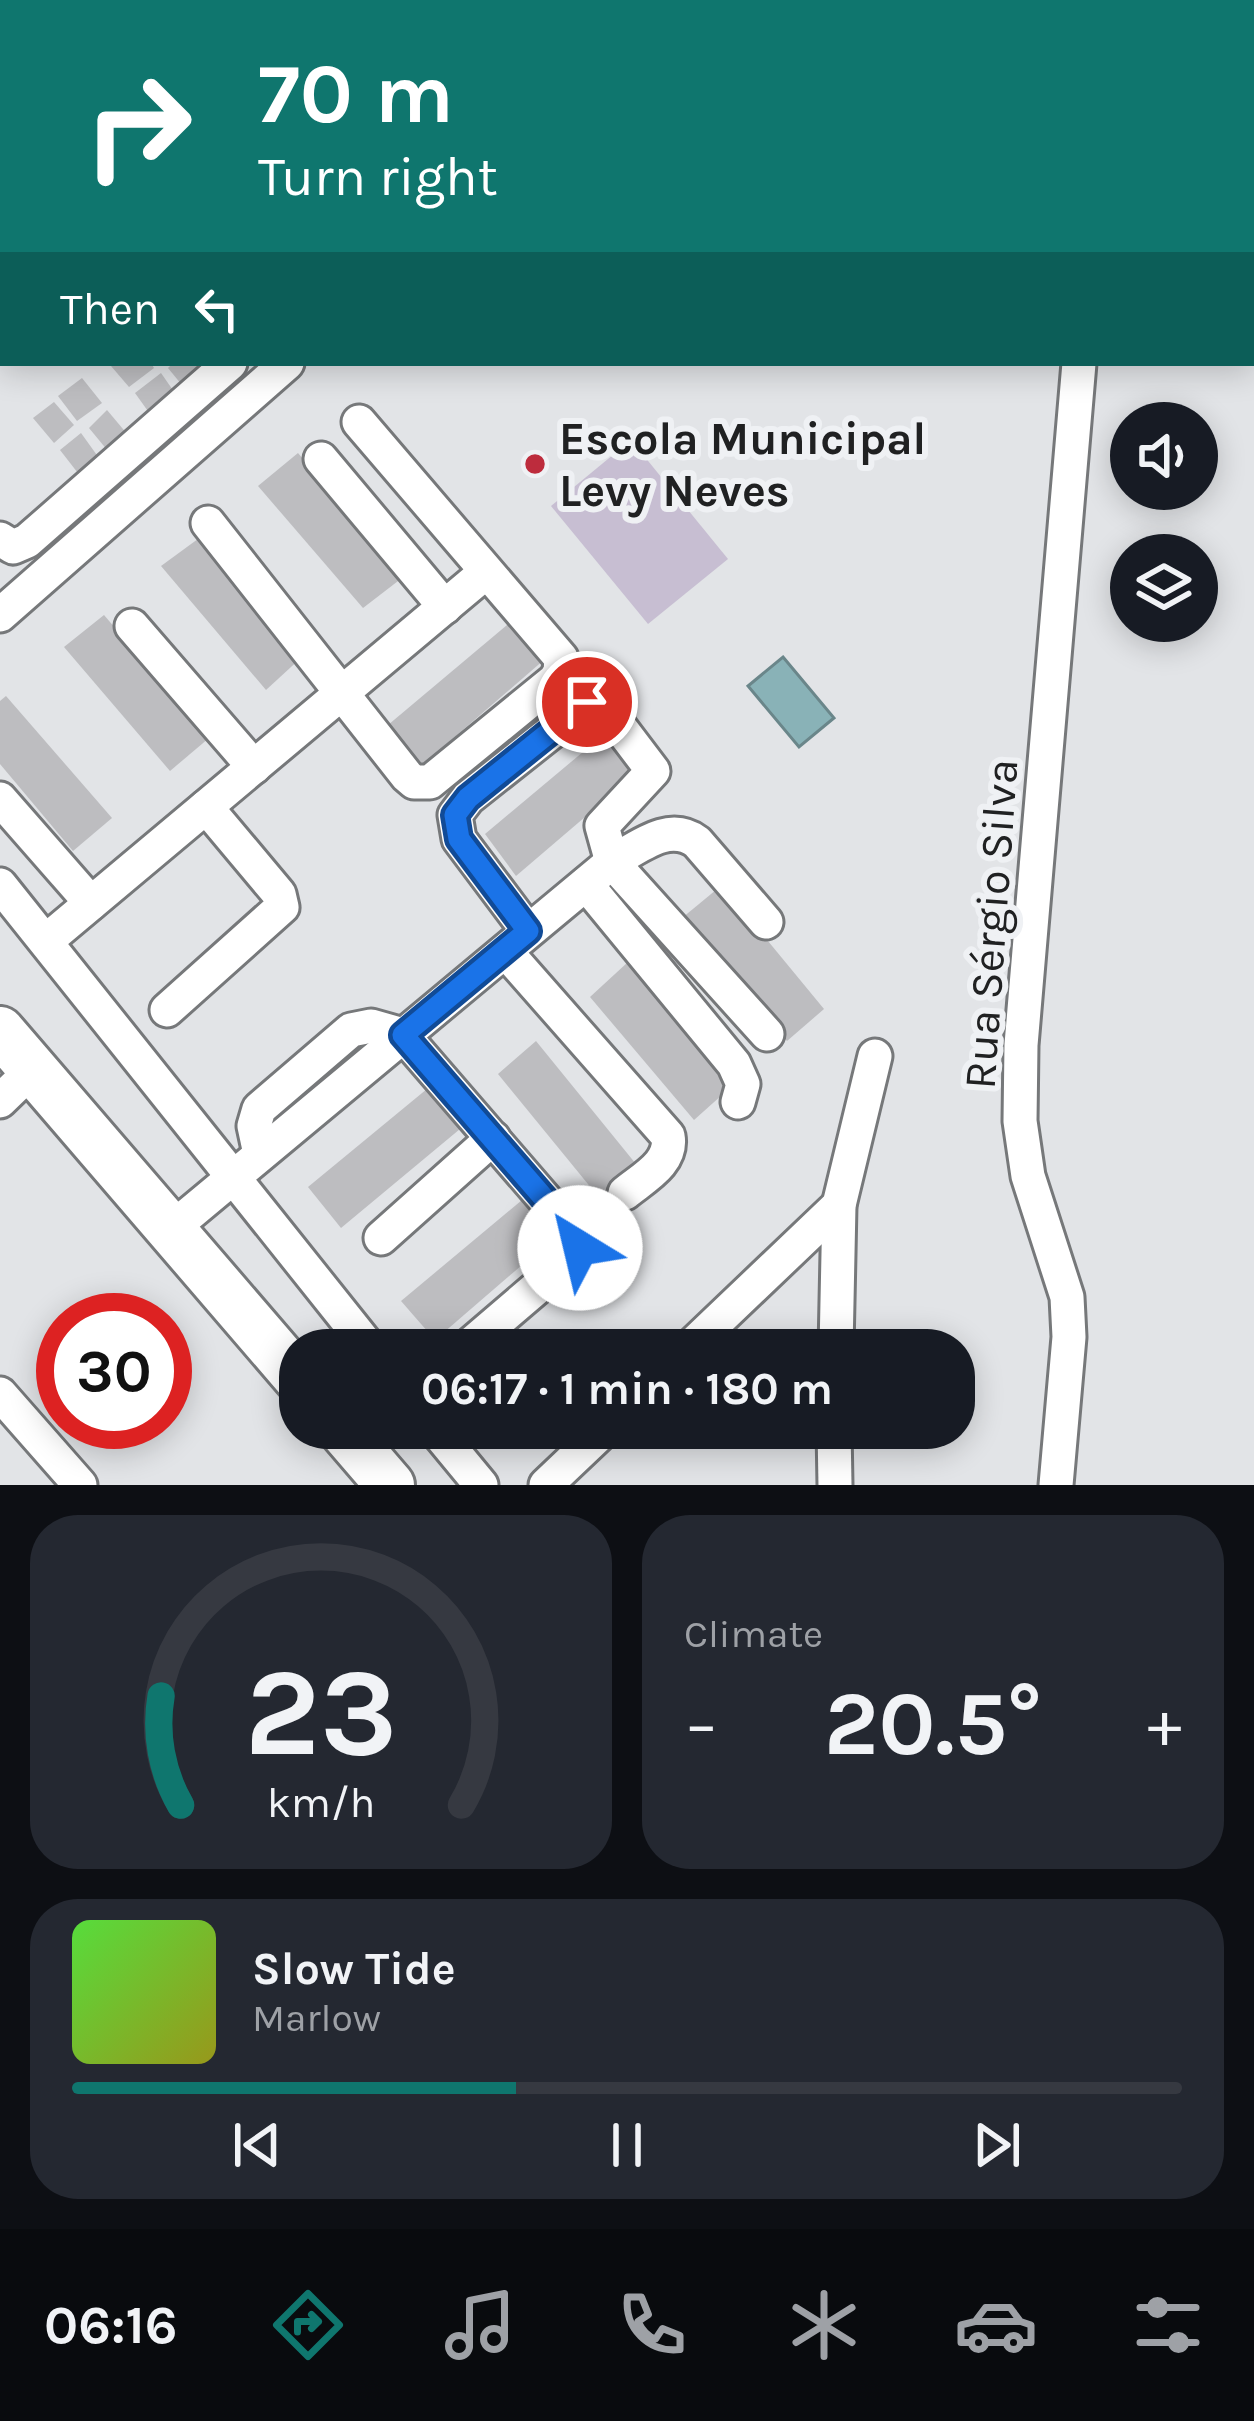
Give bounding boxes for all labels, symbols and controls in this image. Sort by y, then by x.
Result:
text: 70 m [258,45,454,143]
icon: right [60,48,216,204]
text: Turn right [258,145,498,209]
icon: left [184,276,250,342]
text: Then [60,283,160,335]
map controls [1110,402,1218,642]
button: sound [1110,402,1218,510]
place label: Escola Municipal Levy Neves [559,413,926,518]
marker: Escola Municipal Levy Neves [522,451,548,477]
button: layers [1110,534,1218,642]
pin [536,651,638,753]
icon: arrive [554,669,620,735]
street label: Rua Sérgio Silva [954,757,1029,1091]
position arrow [517,1185,643,1311]
speed limit sign: 30 [36,1293,192,1449]
text: 06:17 · 1 min · 180 m [421,1363,833,1415]
text: Climate [684,1611,823,1657]
text: 23 [244,1640,398,1785]
text: 20.5° [824,1671,1042,1777]
text: − [684,1685,719,1763]
text: + [1147,1685,1182,1763]
text: km/h [267,1778,375,1828]
text: Slow Tide [252,1943,456,1995]
text: Marlow [252,1995,381,2041]
icon: previous [224,2112,290,2178]
icon: pause [594,2112,660,2178]
icon: next [964,2112,1030,2178]
icon: directions [266,2283,350,2367]
icon: music [438,2283,522,2367]
icon: phone [610,2283,694,2367]
icon: climate [782,2283,866,2367]
icon: car [954,2283,1038,2367]
icon: filters [1126,2283,1210,2367]
text: 06:16 [44,2293,178,2357]

